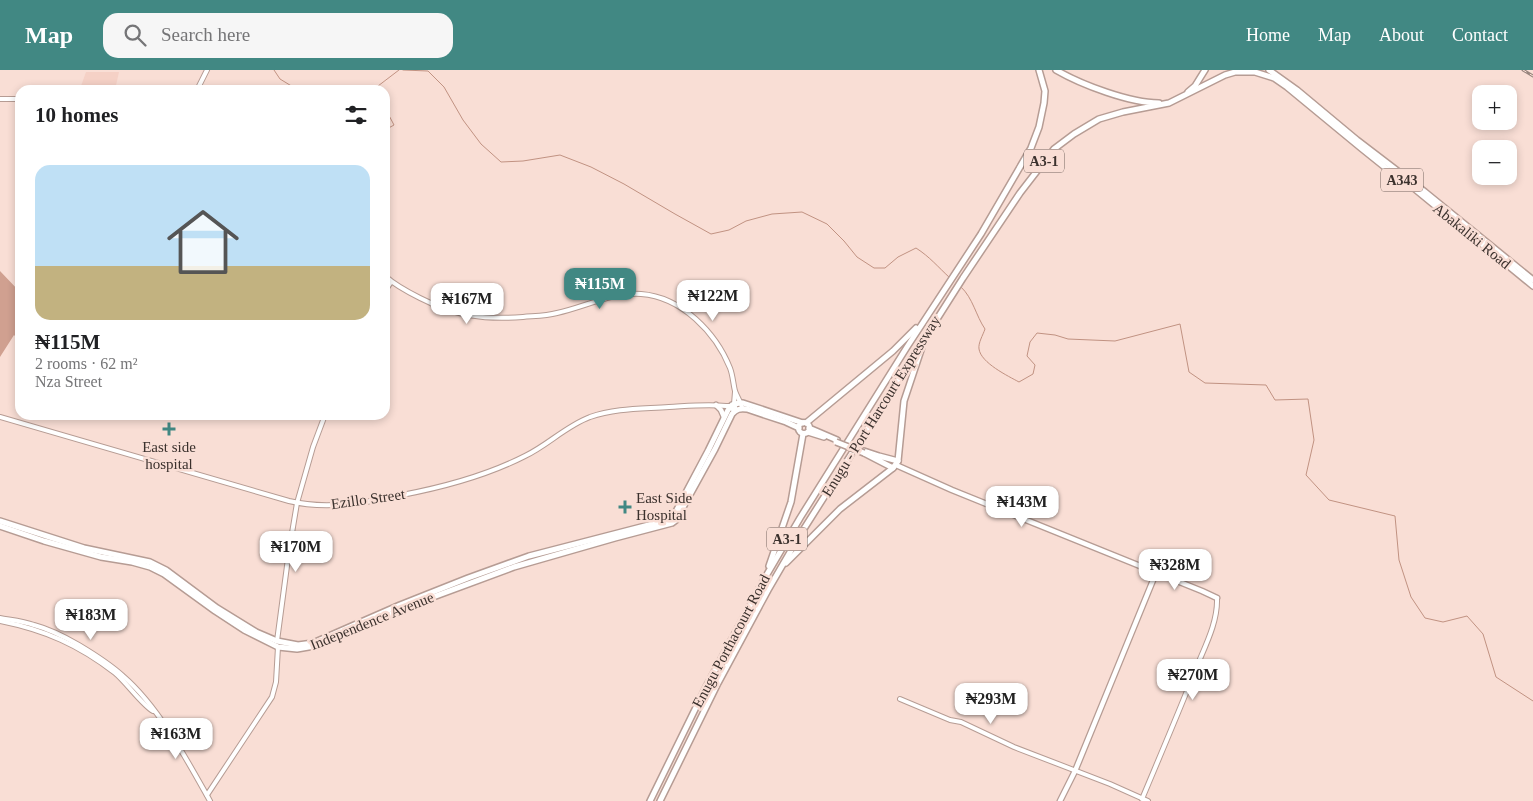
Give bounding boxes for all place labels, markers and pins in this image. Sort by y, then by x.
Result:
pin: ₦115M [565,268,635,310]
pin: ₦122M [678,280,748,322]
pin: ₦167M [432,282,502,325]
marker: East side hospital [162,422,176,436]
place label: East side hospital [142,439,196,472]
pin: ₦143M [987,486,1057,528]
place label: East Side Hospital [636,490,693,523]
marker: East Side Hospital [618,500,632,514]
pin: ₦170M [261,530,331,573]
pin: ₦328M [1140,548,1210,591]
pin: ₦183M [56,598,126,641]
pin: ₦270M [1158,658,1228,701]
pin: ₦293M [956,682,1026,725]
pin: ₦163M [141,718,211,760]

